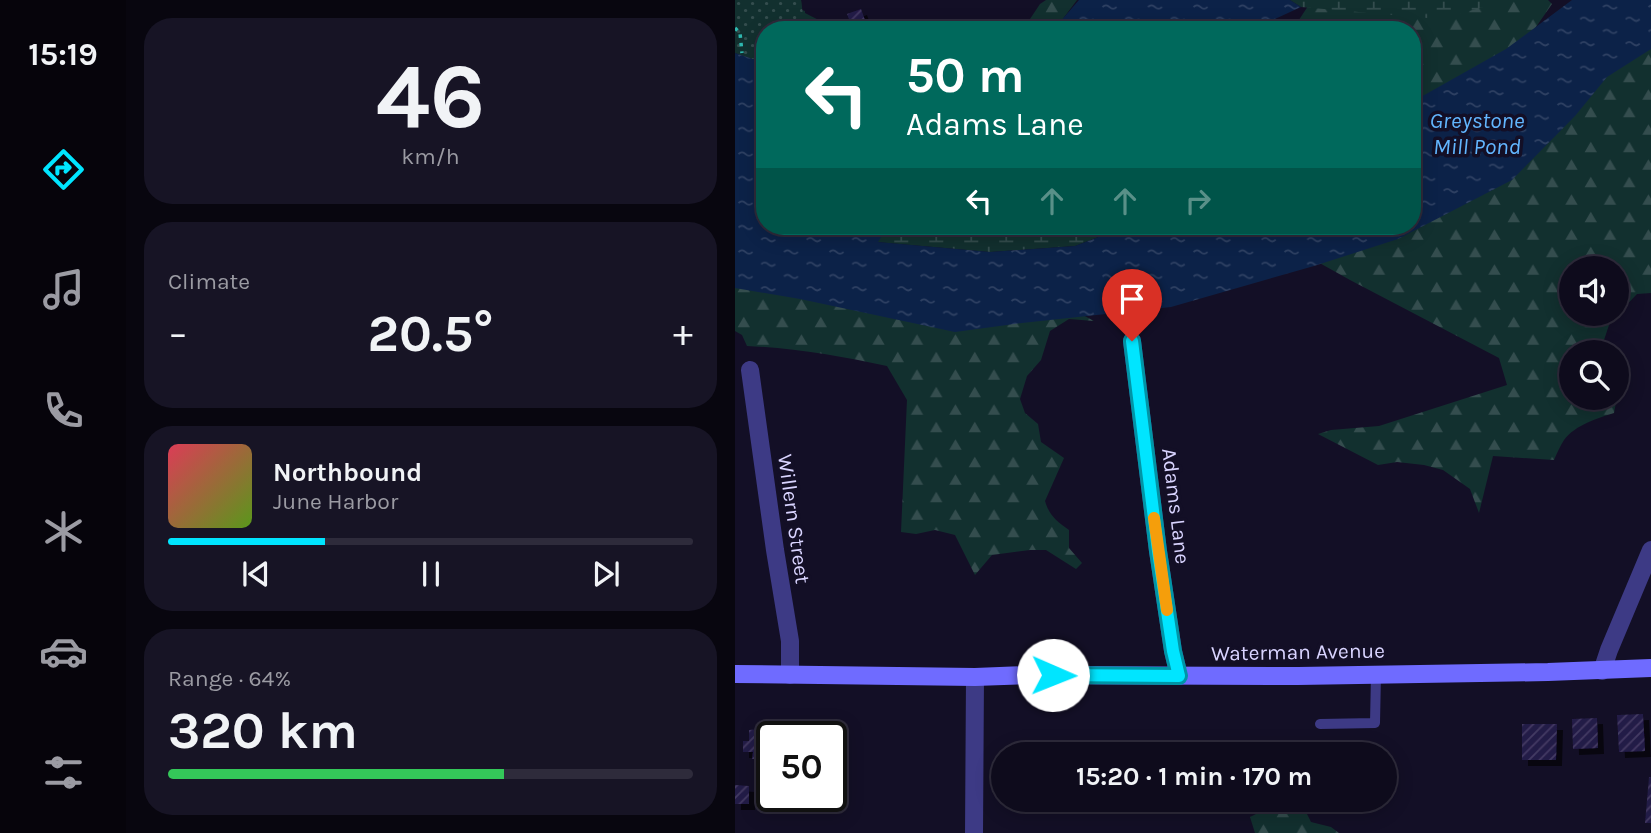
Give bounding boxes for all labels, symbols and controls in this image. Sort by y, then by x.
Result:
text: 15:19 [28,36,98,73]
text: 46 [376,44,485,150]
text: 50 m [906,47,1024,104]
icon: left [791,49,882,140]
text: Adams Lane [906,106,1084,143]
water label: Greystone Mill Pond [1430,107,1525,160]
text: km/h [401,143,460,170]
icon: directions [39,145,88,194]
icon: left [960,182,998,220]
icon: ahead [1033,182,1071,220]
icon: ahead [1106,182,1144,220]
icon: right [1179,182,1217,220]
map controls [1559,256,1629,410]
button: sound [1559,256,1629,326]
icon: music [39,265,88,314]
text: Climate [168,268,250,295]
pin [1102,269,1162,341]
icon: arrive [1113,280,1151,318]
text: 20.5° [368,303,494,364]
text: − [168,311,188,356]
text: + [673,311,693,356]
button: search [1559,340,1629,410]
icon: phone [39,386,88,435]
street label: Adams Lane [1157,447,1195,565]
street label: Willern Street [773,453,815,585]
text: Northbound [273,457,422,488]
text: June Harbor [273,488,398,515]
icon: climate [39,507,88,556]
icon: previous [237,555,275,593]
icon: pause [412,555,450,593]
icon: next [587,555,625,593]
icon: car [39,627,88,676]
position arrow [1016,638,1090,712]
street label: Waterman Avenue [1211,638,1385,666]
text: Range · 64% [168,665,291,692]
text: 320 km [168,700,358,761]
speed limit sign: 50 [756,721,847,812]
icon: filters [39,748,88,797]
text: 15:20 · 1 min · 170 m [1076,761,1312,792]

